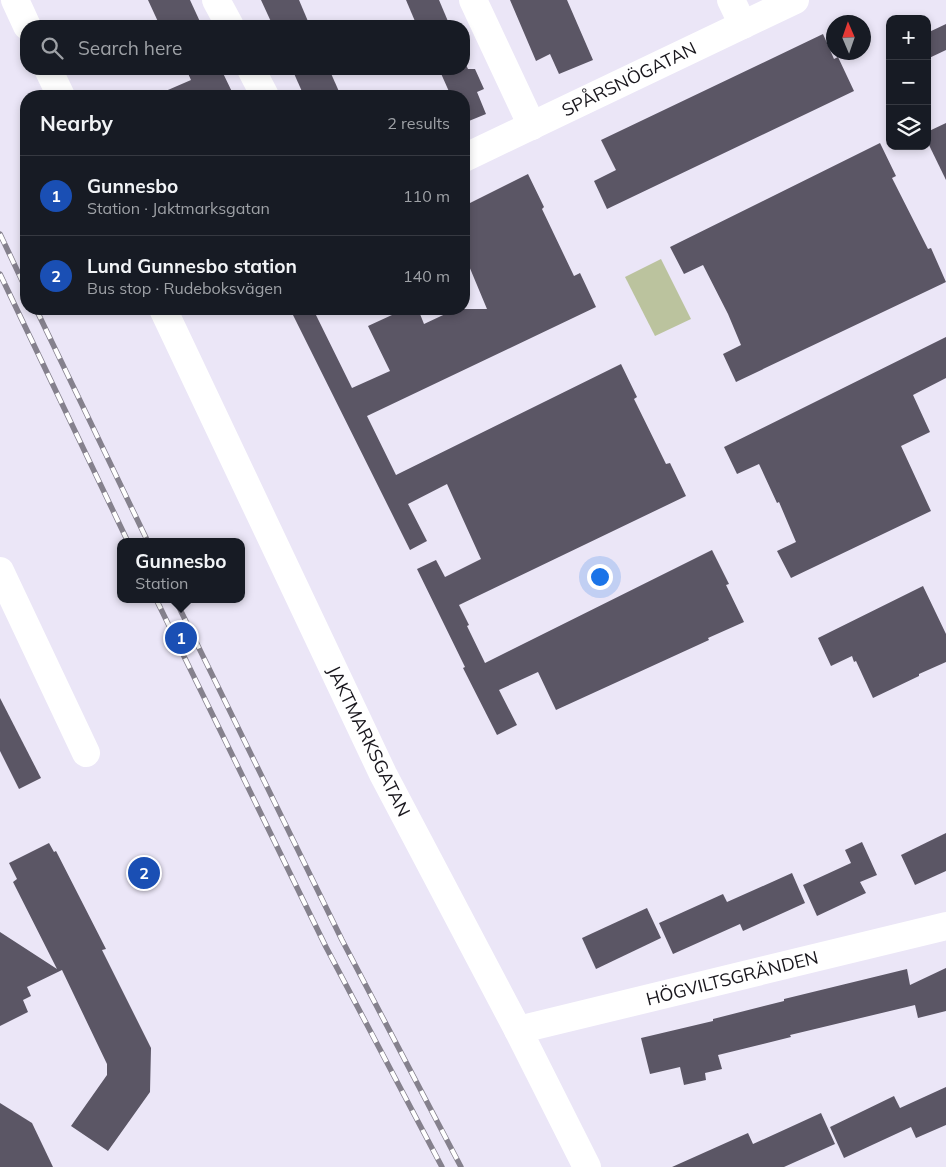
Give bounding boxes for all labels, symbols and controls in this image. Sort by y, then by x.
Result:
north arrow [826,15,871,60]
map controls [886,15,931,150]
button: + [886,15,931,60]
search box [20,20,470,75]
icon: search [38,34,66,62]
text: Search here [78,36,182,60]
street label: SPÅRSNÖGATAN [558,36,700,122]
button: − [886,60,931,105]
button: layers [886,105,931,150]
text: Nearby [40,110,113,136]
text: 2 results [387,113,450,133]
text: Gunnesbo [87,174,178,198]
text: 1 [51,186,61,206]
text: 110 m [403,186,450,206]
text: Station · Jaktmarksgatan [87,198,270,218]
text: Lund Gunnesbo station [87,254,297,278]
text: 2 [51,266,61,286]
text: 140 m [403,266,450,286]
text: Bus stop · Rudeboksvägen [87,278,282,298]
popup [117,538,245,603]
text: Gunnesbo [135,549,227,573]
your location [587,564,613,590]
text: Station [135,573,188,593]
pin: 1 [165,619,197,657]
street label: JAKTMARKSGATAN [322,662,416,820]
pin: 2 [128,854,160,892]
street label: HÖGVILTSGRÄNDEN [644,945,820,1011]

